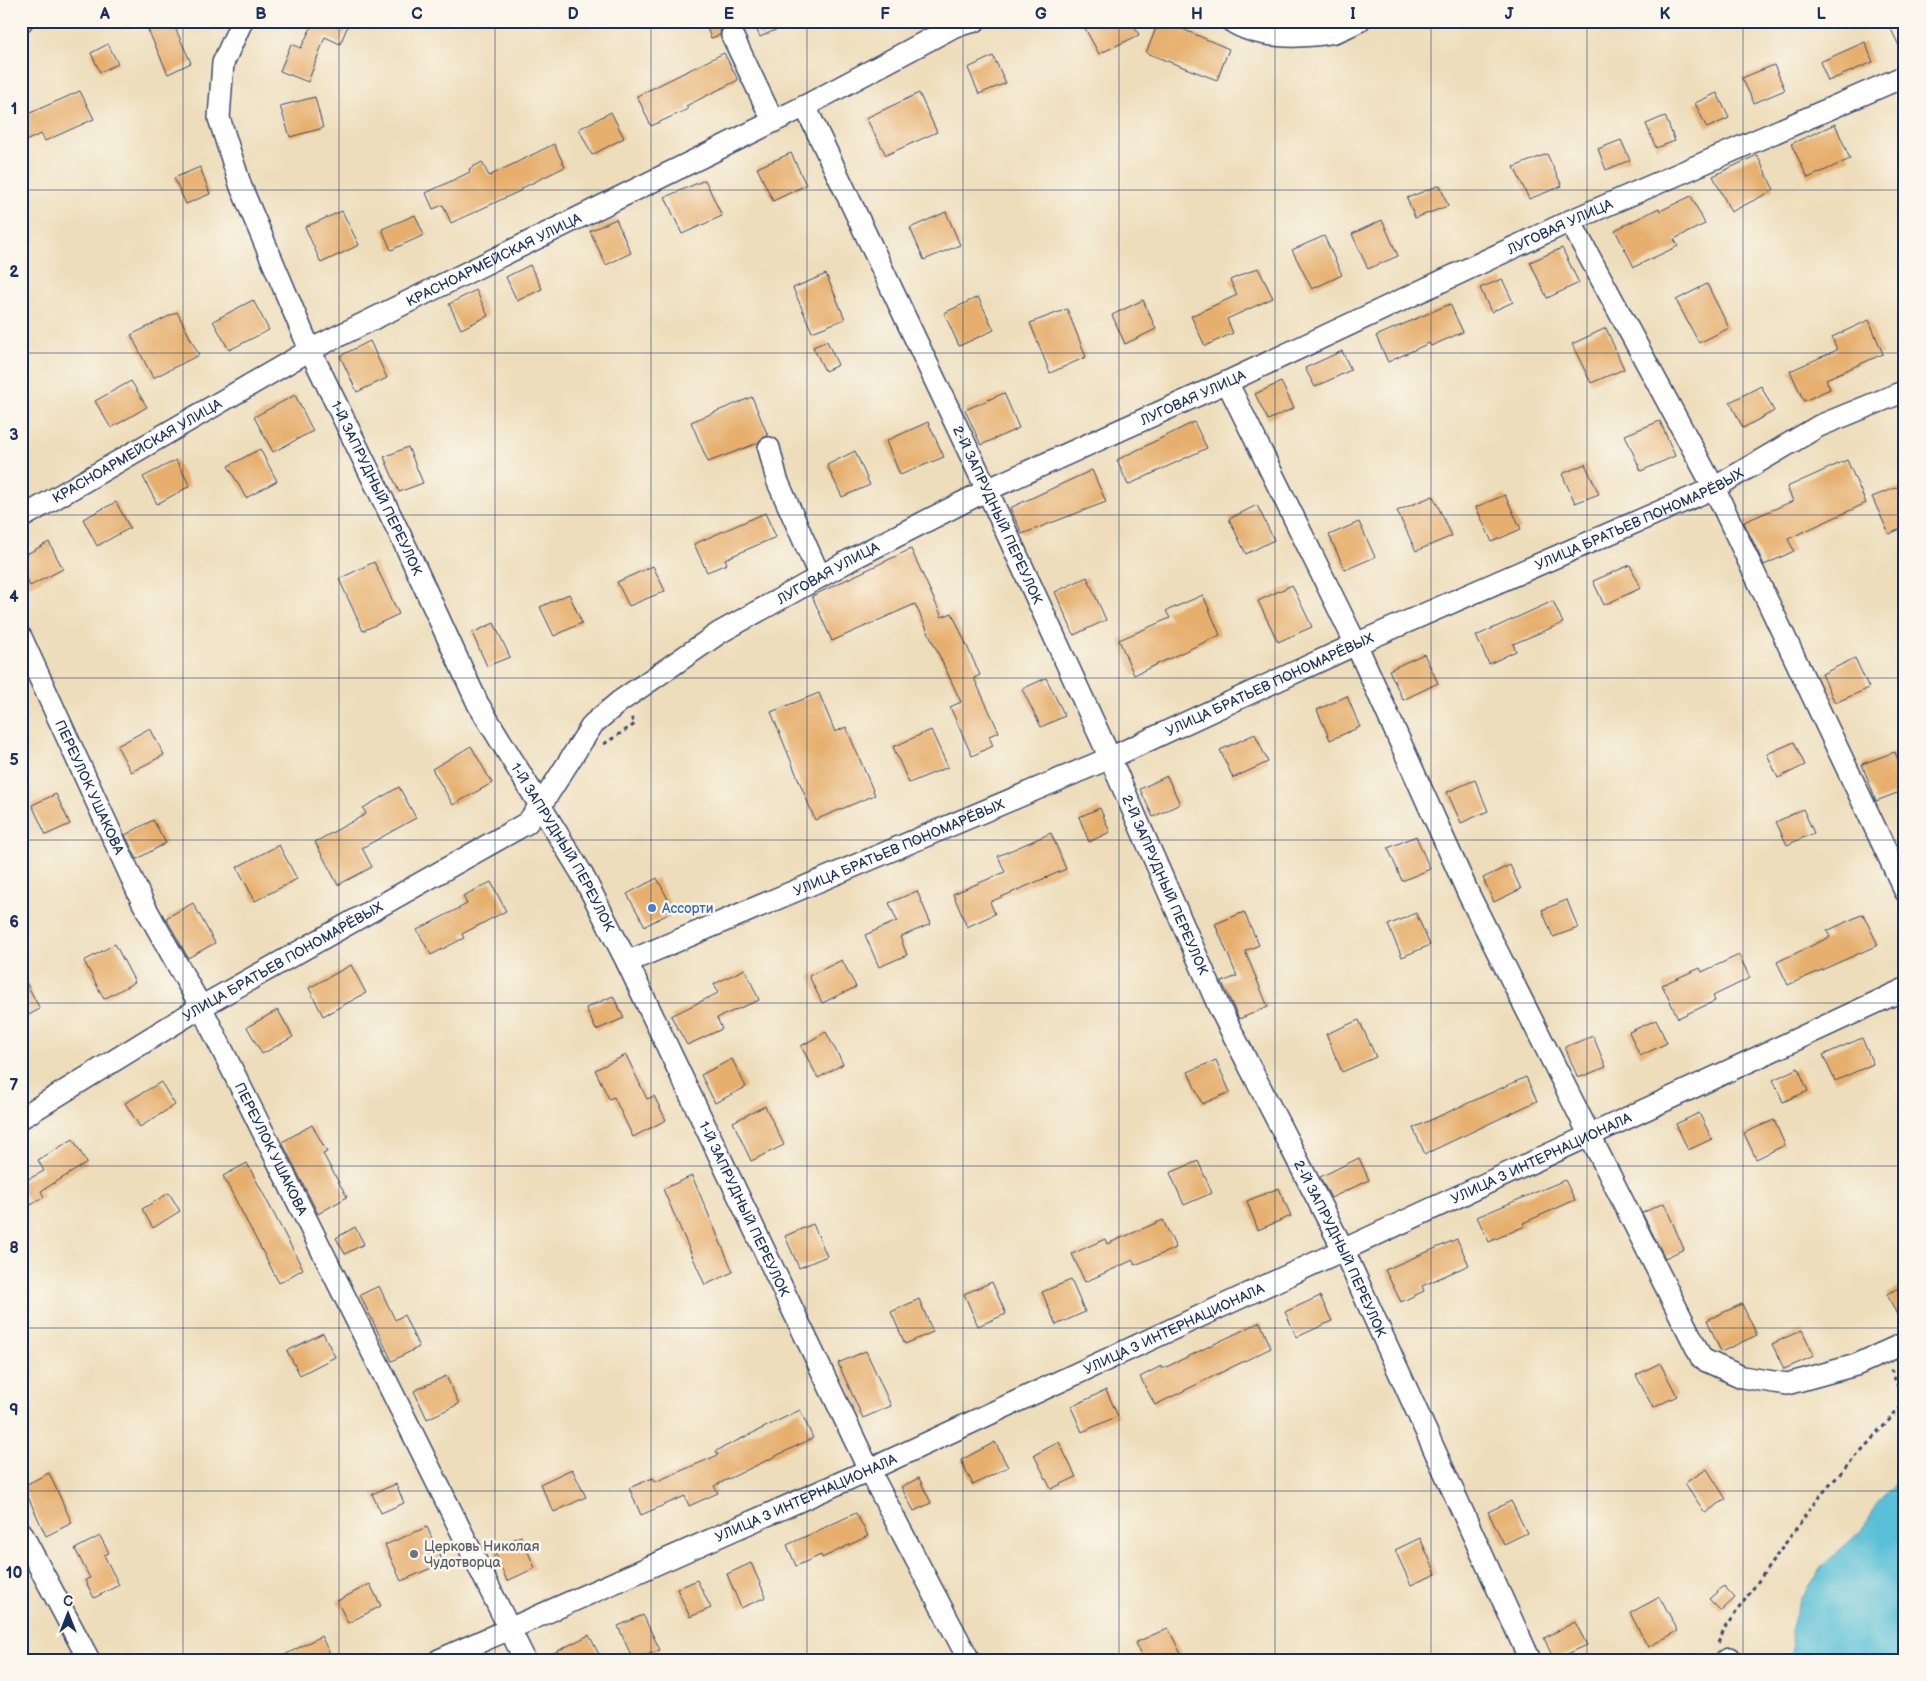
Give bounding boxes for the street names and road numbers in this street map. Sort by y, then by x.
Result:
street label: ЛУГОВАЯ УЛИЦА [1504,195,1616,259]
street label: КРАСНОАРМЕЙСКАЯ УЛИЦА [404,209,585,310]
street label: ЛУГОВАЯ УЛИЦА [1137,366,1249,429]
street label: КРАСНОАРМЕЙСКАЯ УЛИЦА [49,395,225,507]
street label: 1-Й ЗАПРУДНЫЙ ПЕРЕУЛОК [327,398,426,579]
street label: 2-Й ЗАПРУДНЫЙ ПЕРЕУЛОК [949,423,1047,608]
street label: УЛИЦА БРАТЬЕВ ПОНОМАРЁВЫХ [1532,464,1747,574]
street label: ЛУГОВАЯ УЛИЦА [773,538,883,608]
street label: УЛИЦА БРАТЬЕВ ПОНОМАРЁВЫХ [1163,629,1377,740]
street label: ПЕРЕУЛОК УШАКОВА [51,717,128,858]
street label: 1-Й ЗАПРУДНЫЙ ПЕРЕУЛОК [507,760,618,935]
street label: 2-Й ЗАПРУДНЫЙ ПЕРЕУЛОК [1118,792,1212,978]
street label: УЛИЦА БРАТЬЕВ ПОНОМАРЁВЫХ [791,795,1007,900]
street label: УЛИЦА БРАТЬЕВ ПОНОМАРЁВЫХ [180,898,386,1025]
street label: ПЕРЕУЛОК УШАКОВА [231,1080,311,1219]
street label: УЛИЦА 3 ИНТЕРНАЦИОНАЛА [1448,1109,1635,1208]
street label: 1-Й ЗАПРУДНЫЙ ПЕРЕУЛОК [695,1119,793,1300]
street label: 2-Й ЗАПРУДНЫЙ ПЕРЕУЛОК [1290,1157,1390,1341]
street label: УЛИЦА 3 ИНТЕРНАЦИОНАЛА [1081,1280,1267,1378]
street label: УЛИЦА 3 ИНТЕРНАЦИОНАЛА [712,1450,900,1546]

